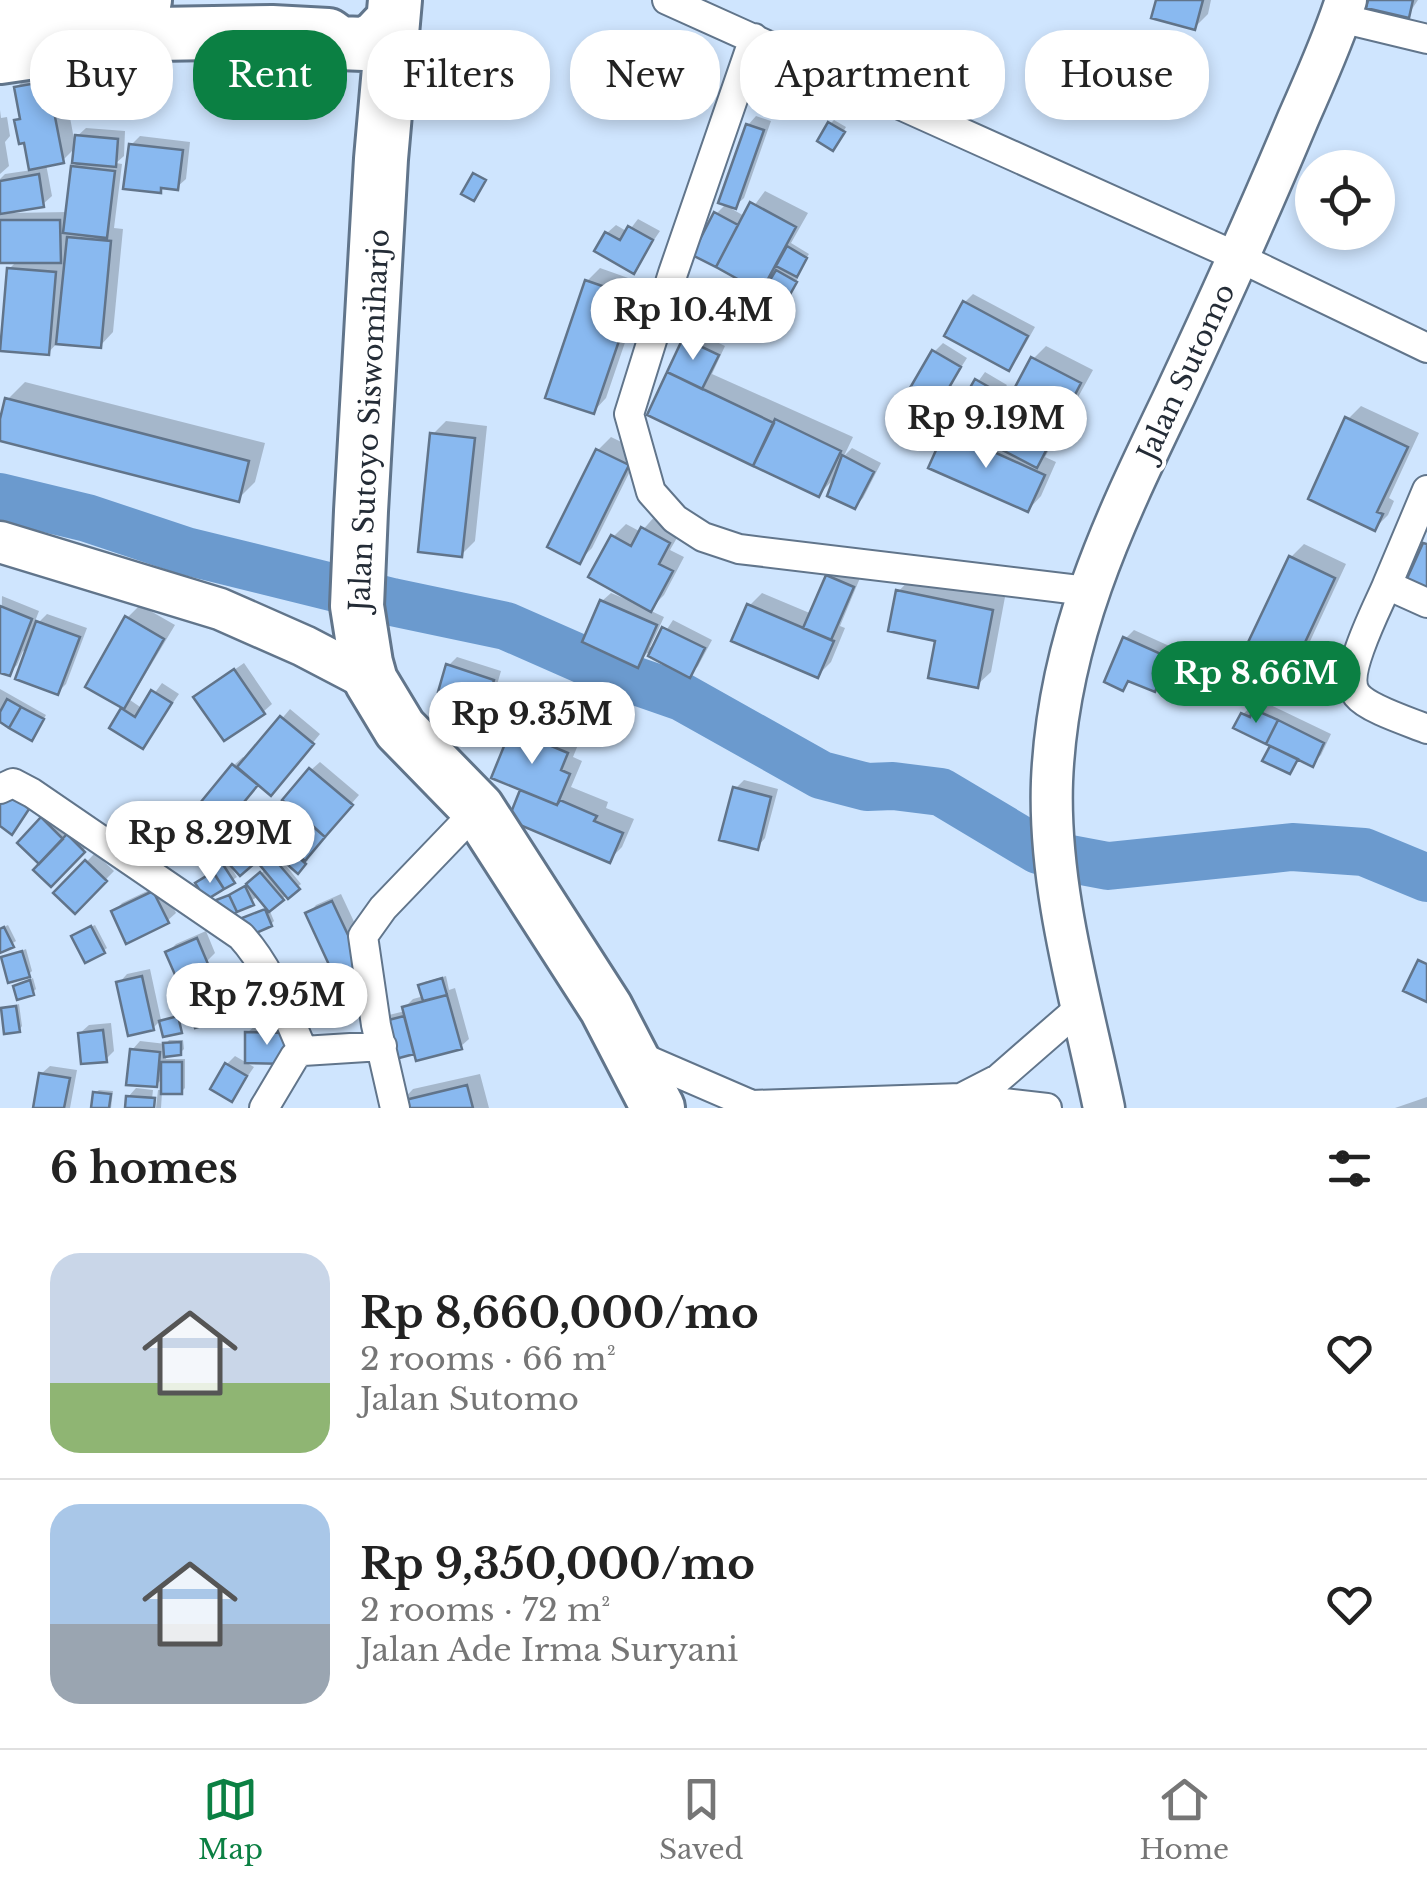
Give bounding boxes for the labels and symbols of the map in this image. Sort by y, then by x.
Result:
street label: Jalan Sutoyo Siswomiharjo [342,228,397,616]
pin: Rp 10.4M [590,278,796,363]
street label: Jalan Sutomo [1128,278,1243,470]
pin: Rp 9.19M [883,386,1089,471]
pin: Rp 8.66M [1153,641,1359,726]
pin: Rp 9.35M [429,682,635,767]
pin: Rp 8.29M [107,801,313,886]
pin: Rp 7.95M [164,963,370,1048]

